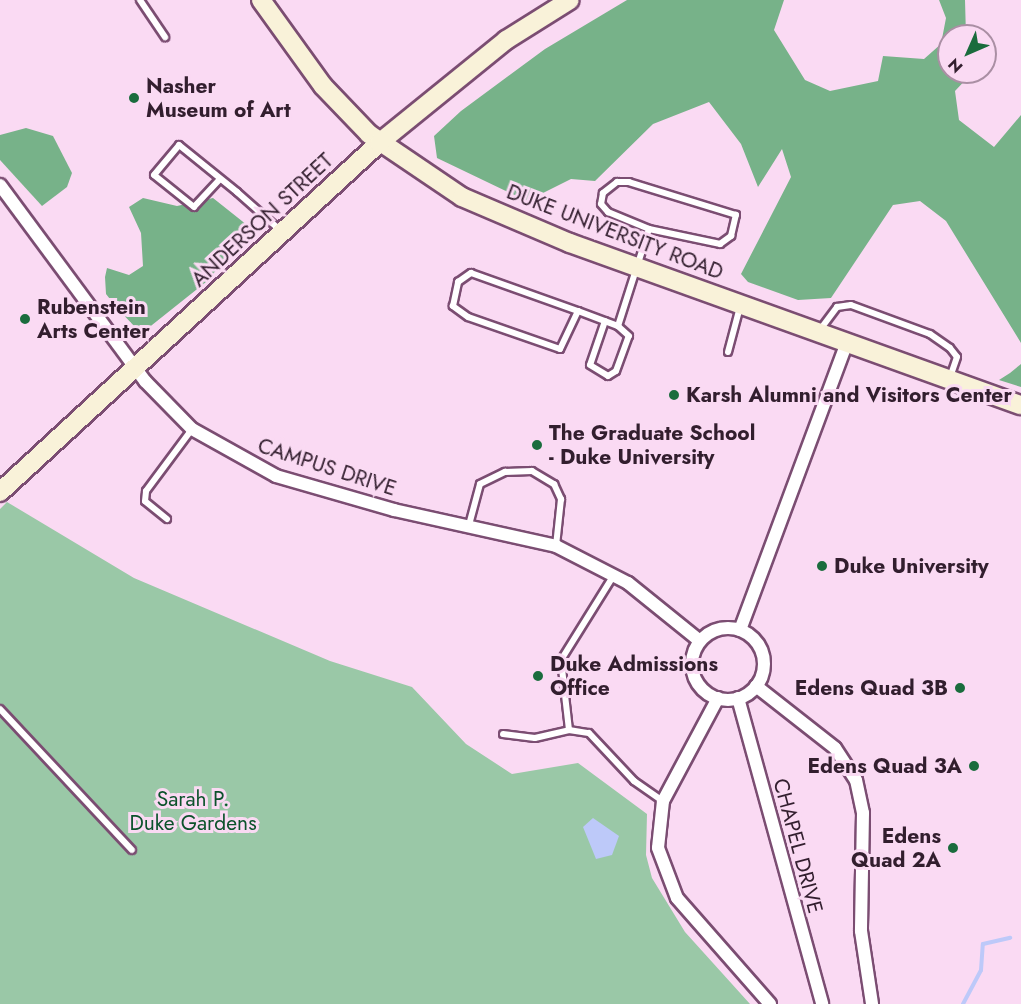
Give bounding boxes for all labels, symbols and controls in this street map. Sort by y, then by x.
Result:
north arrow [937,24,997,84]
text: N [943,53,968,78]
place label: Nasher Museum of Art [146,73,291,123]
marker: Nasher Museum of Art [127,91,141,105]
street label: ANDERSON STREET [186,148,338,292]
street label: DUKE UNIVERSITY ROAD [503,179,727,285]
place label: Rubenstein Arts Center [37,294,150,344]
marker: Rubenstein Arts Center [18,312,32,326]
place label: Karsh Alumni and Visitors Center [686,382,1012,408]
marker: Karsh Alumni and Visitors Center [667,388,681,402]
place label: The Graduate School - Duke University [549,420,755,470]
street label: CAMPUS DRIVE [255,433,399,501]
marker: The Graduate School - Duke University [530,438,544,452]
place label: Duke University [834,553,989,579]
marker: Duke University [815,559,829,573]
place label: Duke Admissions Office [550,651,718,701]
marker: Duke Admissions Office [531,669,545,683]
place label: Edens Quad 3B [795,675,948,701]
marker: Edens Quad 3B [953,681,967,695]
place label: Edens Quad 3A [807,753,962,779]
marker: Edens Quad 3A [967,759,981,773]
street label: CHAPEL DRIVE [768,776,828,916]
park label: Sarah P. Duke Gardens [129,786,257,836]
place label: Edens Quad 2A [851,823,941,873]
marker: Edens Quad 2A [946,841,960,855]

